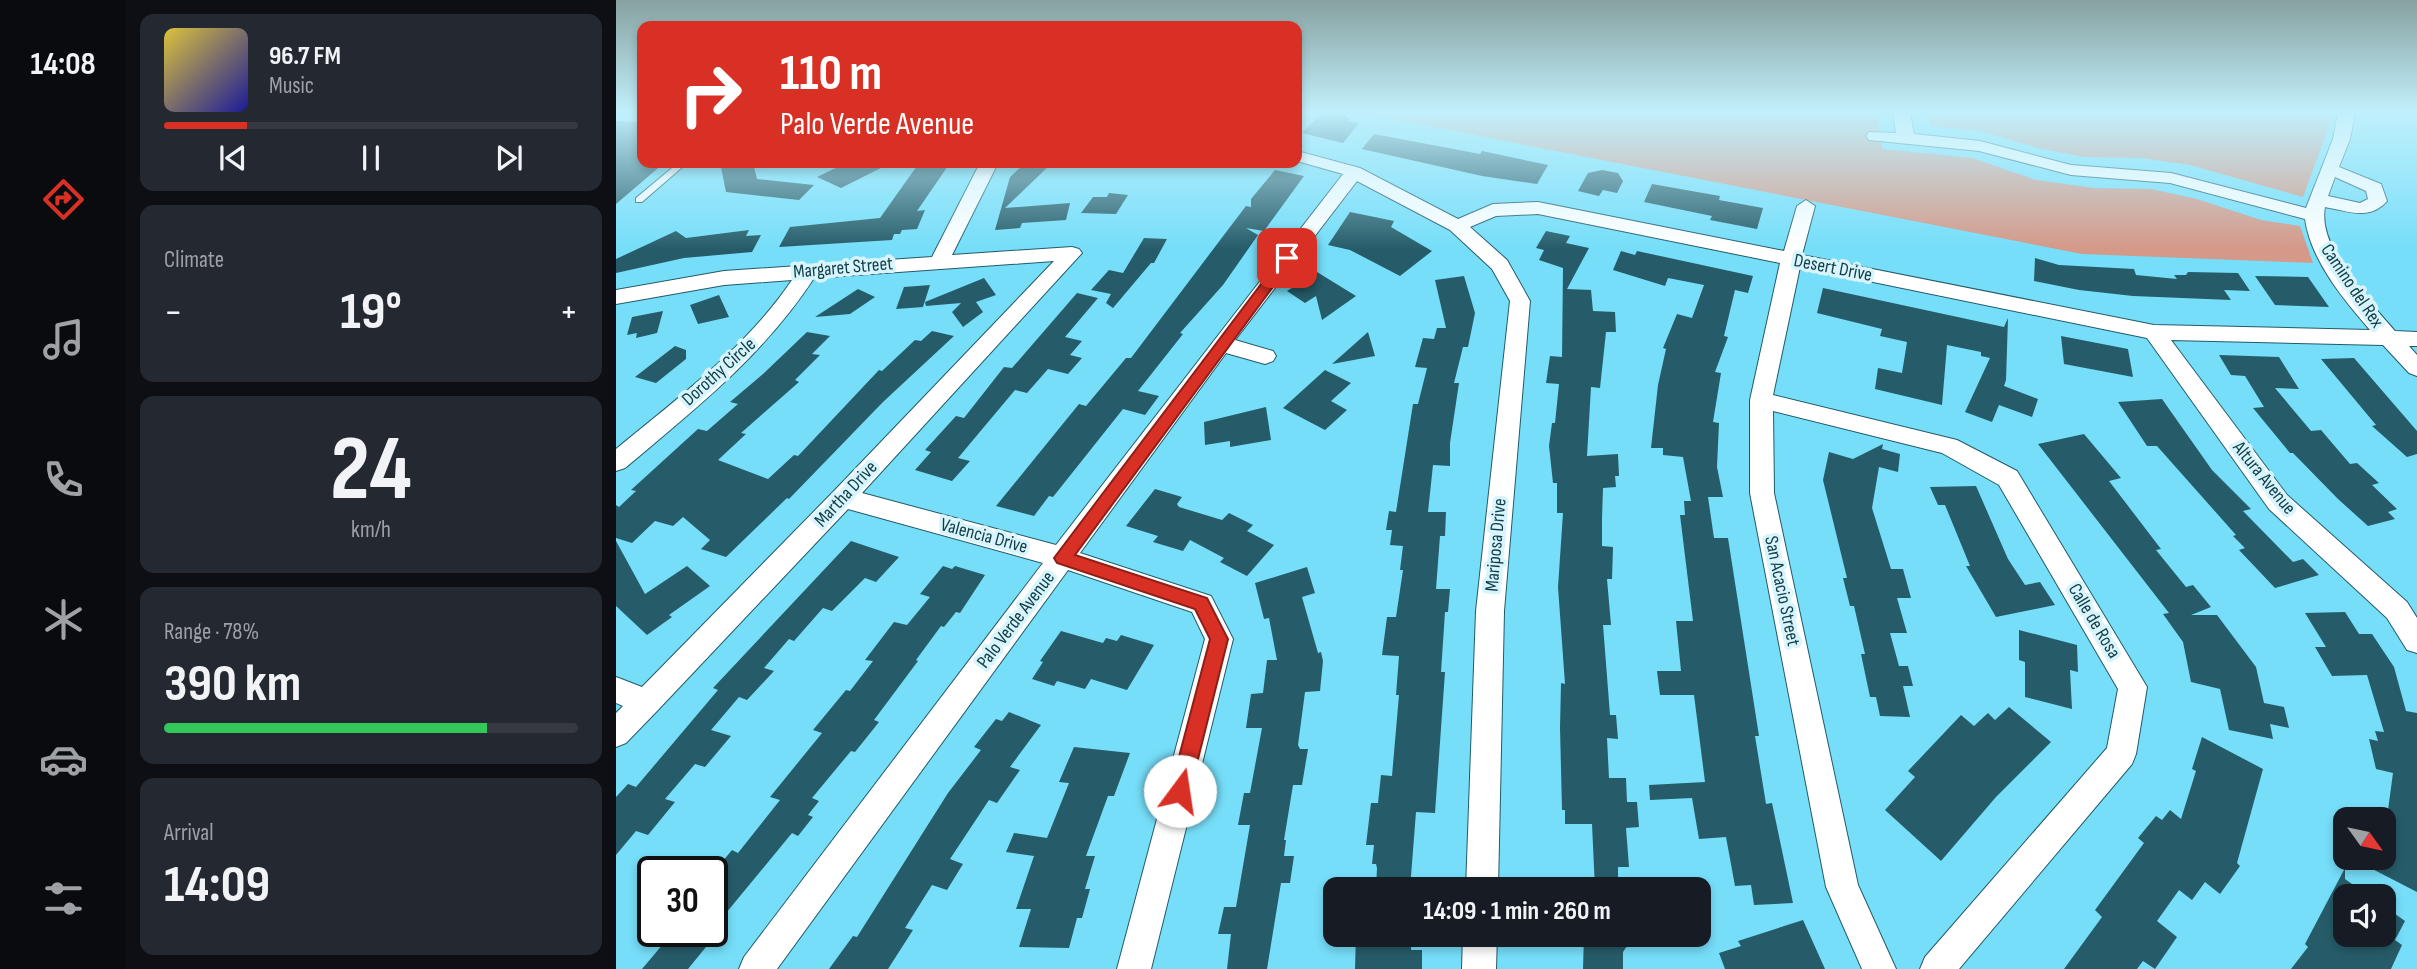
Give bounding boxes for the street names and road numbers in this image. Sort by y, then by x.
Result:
street label: Camino del Rex [2316,240,2388,332]
street label: Desert Drive [1792,249,1874,287]
street label: Margaret Street [792,252,894,284]
street label: Dorothy Circle [677,333,761,411]
street label: Altura Avenue [2227,436,2300,519]
street label: Martha Drive [810,456,882,532]
street label: Mariposa Drive [1480,497,1512,593]
street label: Valencia Drive [938,513,1030,559]
street label: San Acacio Street [1759,534,1805,648]
street label: Palo Verde Avenue [972,567,1060,673]
street label: Calle de Rosa [2063,579,2125,663]

